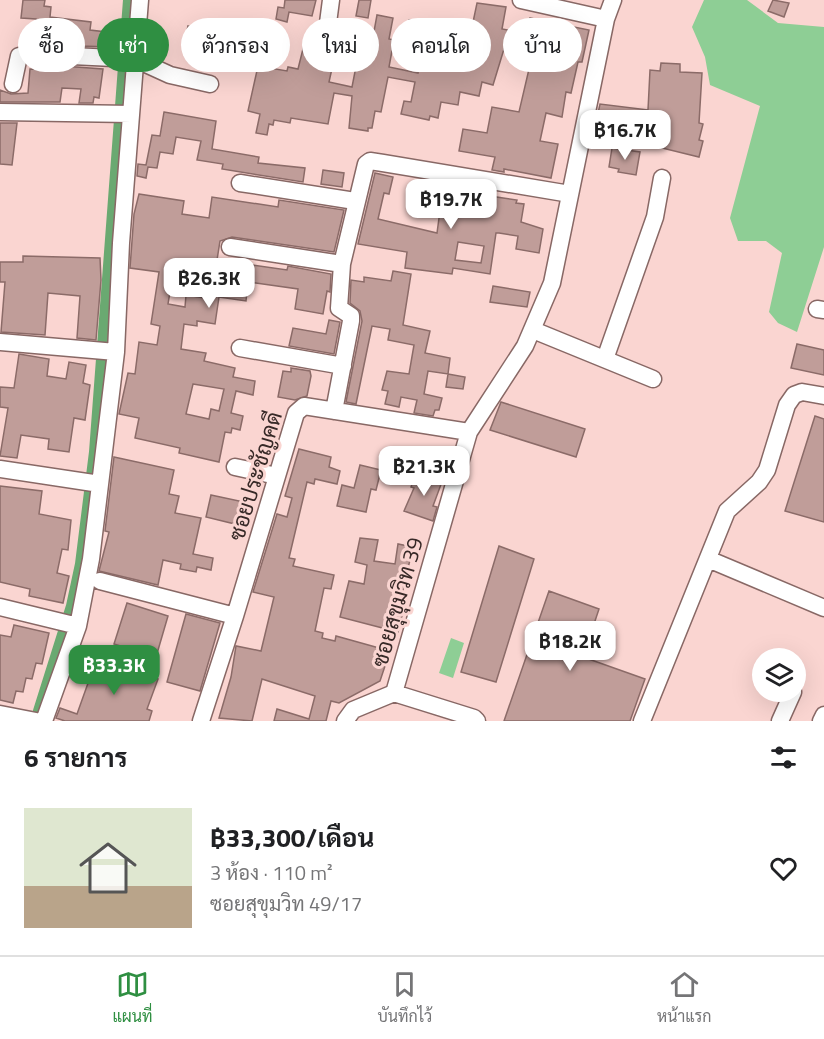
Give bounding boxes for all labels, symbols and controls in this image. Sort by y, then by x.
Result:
chip: ซื้อ [18,18,85,72]
chip: เช่า [97,18,169,72]
chip: ตัวกรอง [181,18,290,72]
chip: ใหม่ [302,18,379,72]
chip: คอนโด [391,18,491,72]
chip: บ้าน [503,18,582,72]
pin: ฿16.7K [576,110,674,161]
text: ฿16.7K [594,114,656,145]
pin: ฿19.7K [402,179,500,230]
text: ฿19.7K [420,183,482,214]
pin: ฿26.3K [160,258,258,309]
text: ฿26.3K [178,262,240,293]
street label: ซอยประชัญคดี [219,407,291,545]
pin: ฿21.3K [375,446,473,497]
text: ฿21.3K [393,450,455,481]
street label: ซอยสุขุมวิท 39 [362,533,432,671]
pin: ฿18.2K [521,621,619,672]
text: ฿18.2K [539,625,601,656]
pin: ฿33.3K [65,645,163,696]
map controls [752,648,806,702]
button: layers [752,648,806,702]
text: ฿33.3K [83,649,145,680]
text: 6 รายการ [24,738,127,777]
icon: filters [767,741,800,774]
text: ฿33,300/เดือน [210,818,374,857]
icon: home [72,832,144,904]
icon: heart [767,852,800,885]
text: 3 ห้อง · 110 m² [210,857,333,888]
text: ซอยสุขุมวิท 49/17 [210,888,362,919]
tab: แผนที่ [113,968,152,1028]
tab: บันทึกไว้ [377,968,432,1028]
tab: หน้าแรก [657,968,711,1028]

